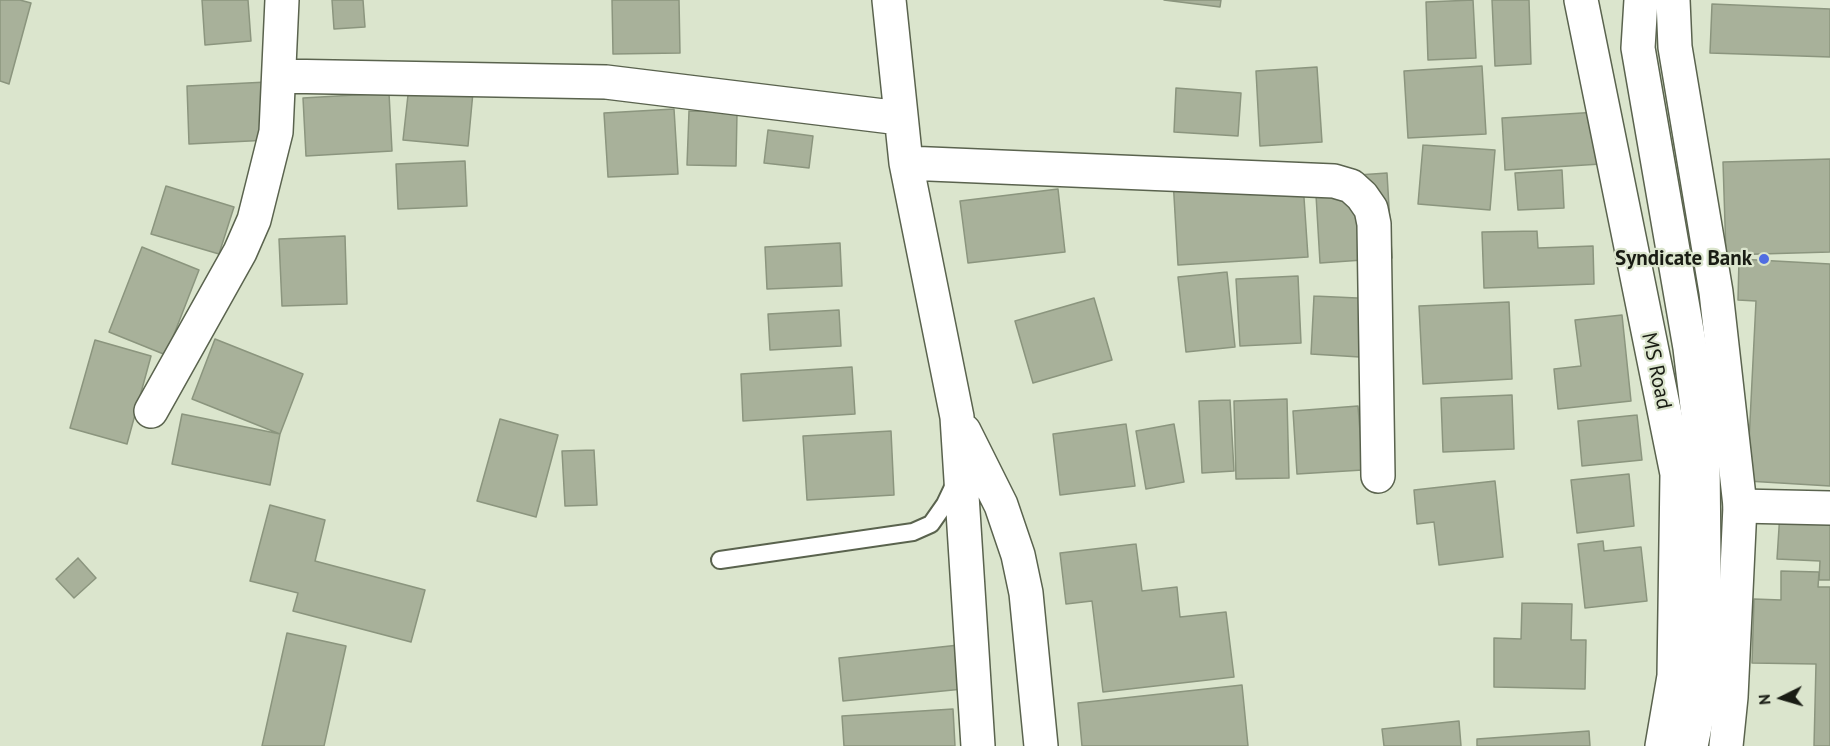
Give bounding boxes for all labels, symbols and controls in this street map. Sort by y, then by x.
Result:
place label: Syndicate Bank [1615,246,1752,272]
marker: Syndicate Bank [1757,252,1771,266]
street label: MS Road [1636,330,1676,412]
north arrow [1752,668,1812,728]
text: N [1754,693,1774,706]

